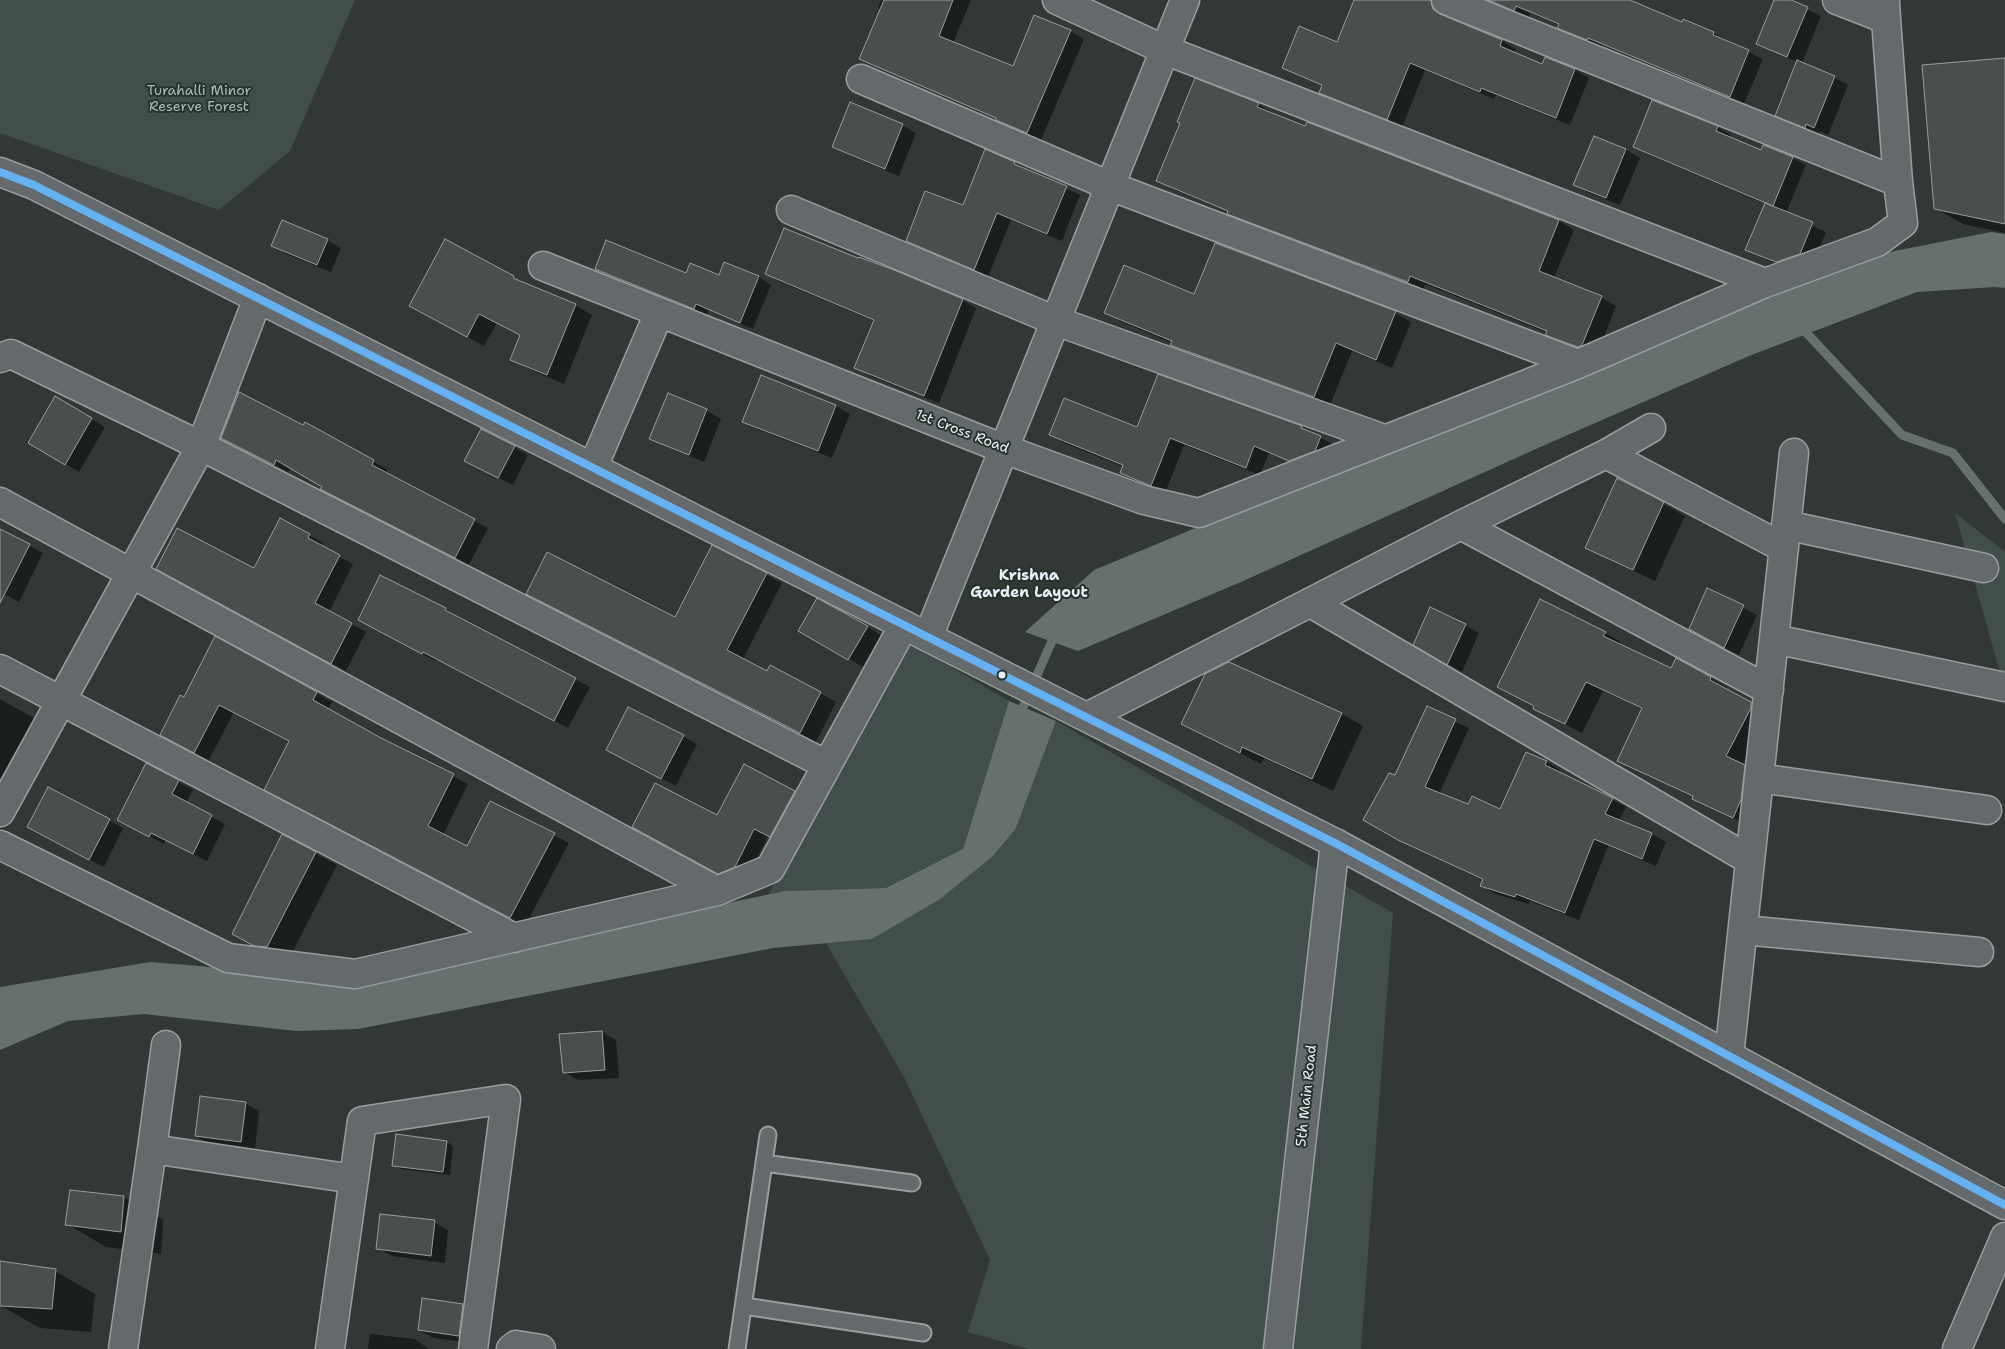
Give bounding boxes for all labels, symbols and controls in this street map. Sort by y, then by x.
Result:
park label: Turahalli Minor Reserve Forest [147,83,251,115]
street label: 1st Cross Road [913,406,1011,458]
district label: Krishna Garden Layout [970,567,1088,602]
unlabelled marker [997,670,1007,680]
street label: 5th Main Road [1293,1044,1321,1148]

